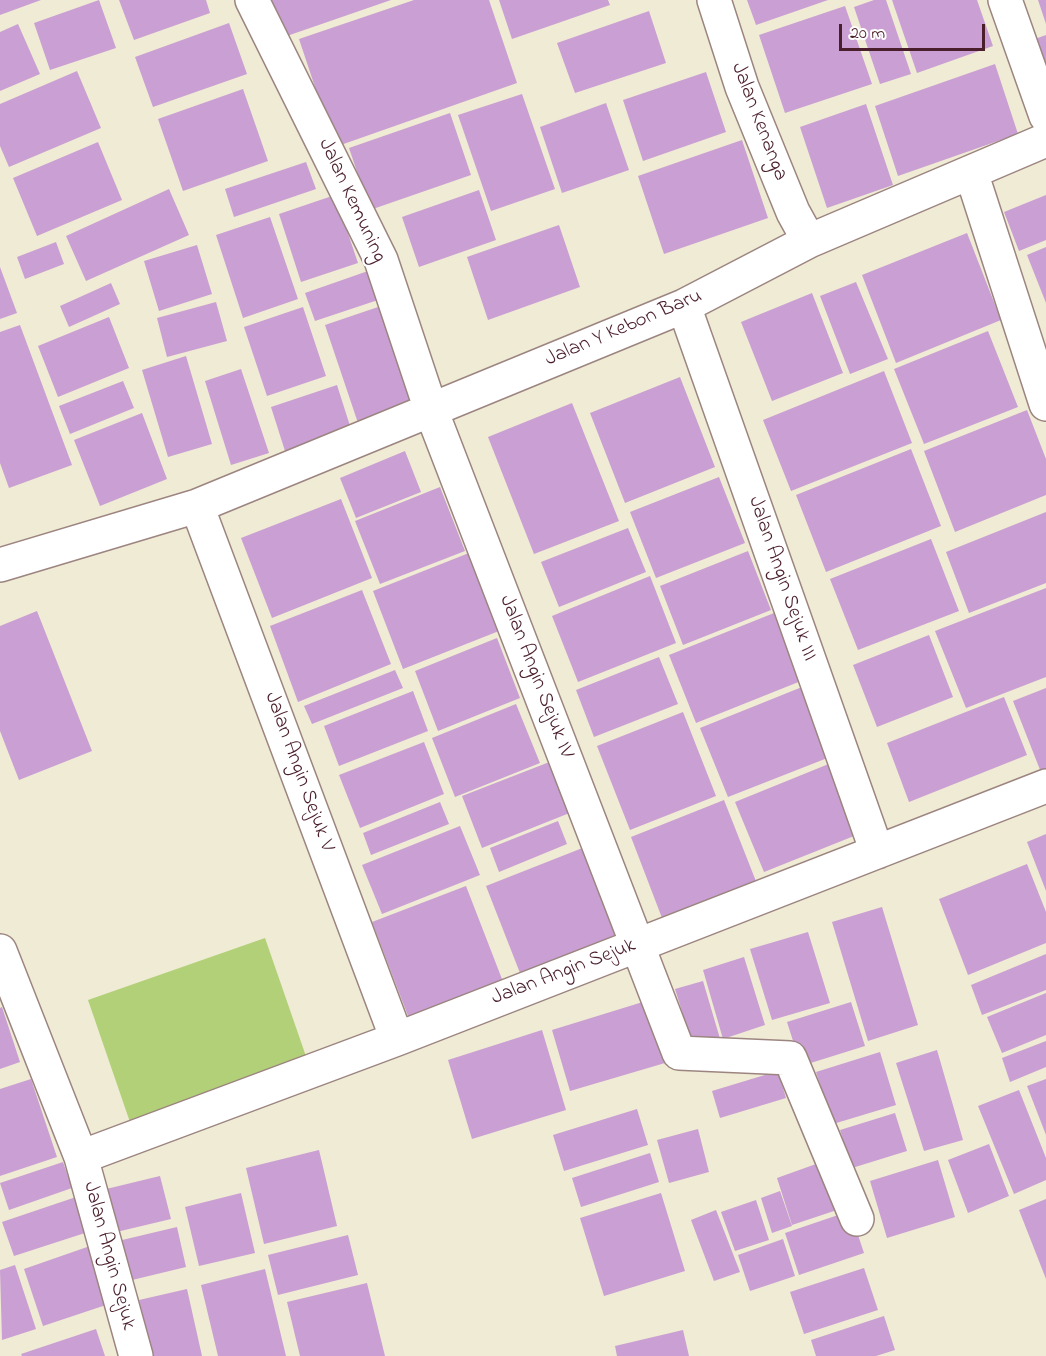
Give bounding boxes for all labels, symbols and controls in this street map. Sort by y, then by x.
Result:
scale bar [842,12,988,50]
text: 20 m [850,21,885,47]
street label: Jalan Kenanga [724,59,792,185]
street label: Jalan Kemuning [311,135,391,267]
street label: Jalan Y Kebon Baru [542,285,706,373]
street label: Jalan Angin Sejuk III [741,493,821,665]
street label: Jalan Angin Sejuk IV [492,592,578,762]
street label: Jalan Angin Sejuk V [258,689,338,855]
street label: Jalan Angin Sejuk [488,934,640,1012]
street label: Jalan Angin Sejuk [76,1179,140,1333]

